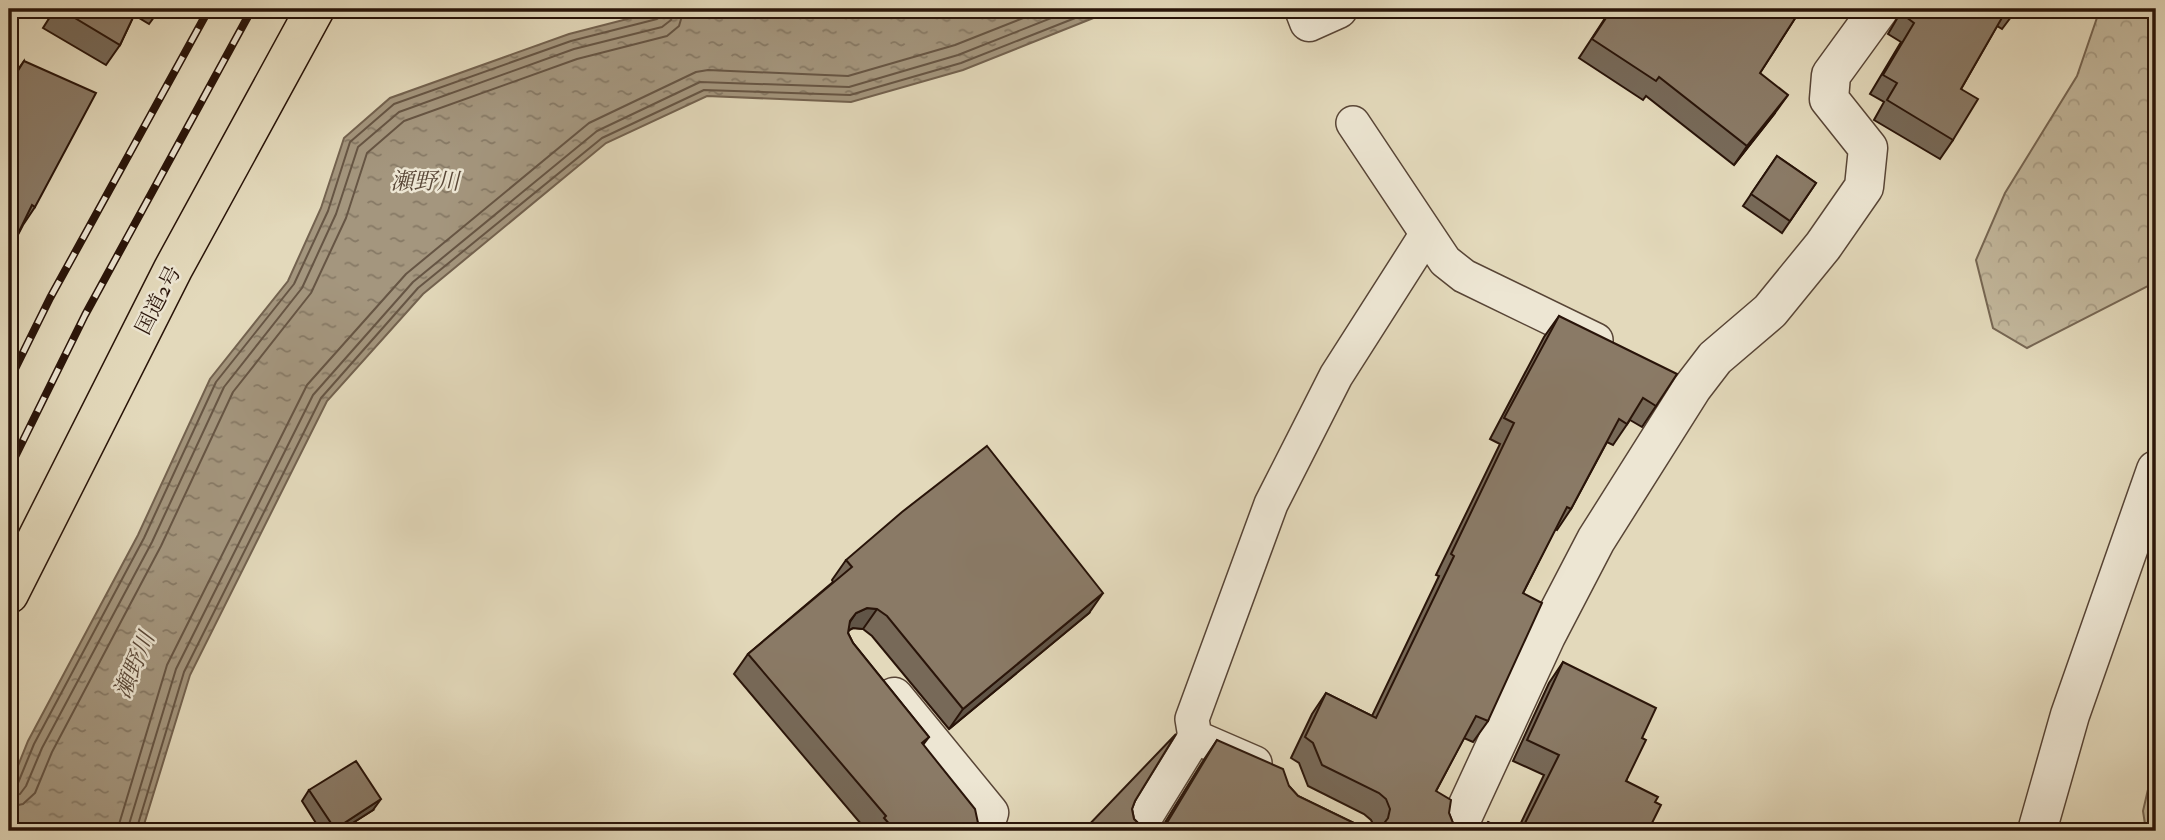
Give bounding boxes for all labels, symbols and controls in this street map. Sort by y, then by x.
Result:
water label: 瀬野川 [391,167,463,196]
street label: 国道2号 [130,261,187,339]
water label: 瀬野川 [108,625,162,703]

